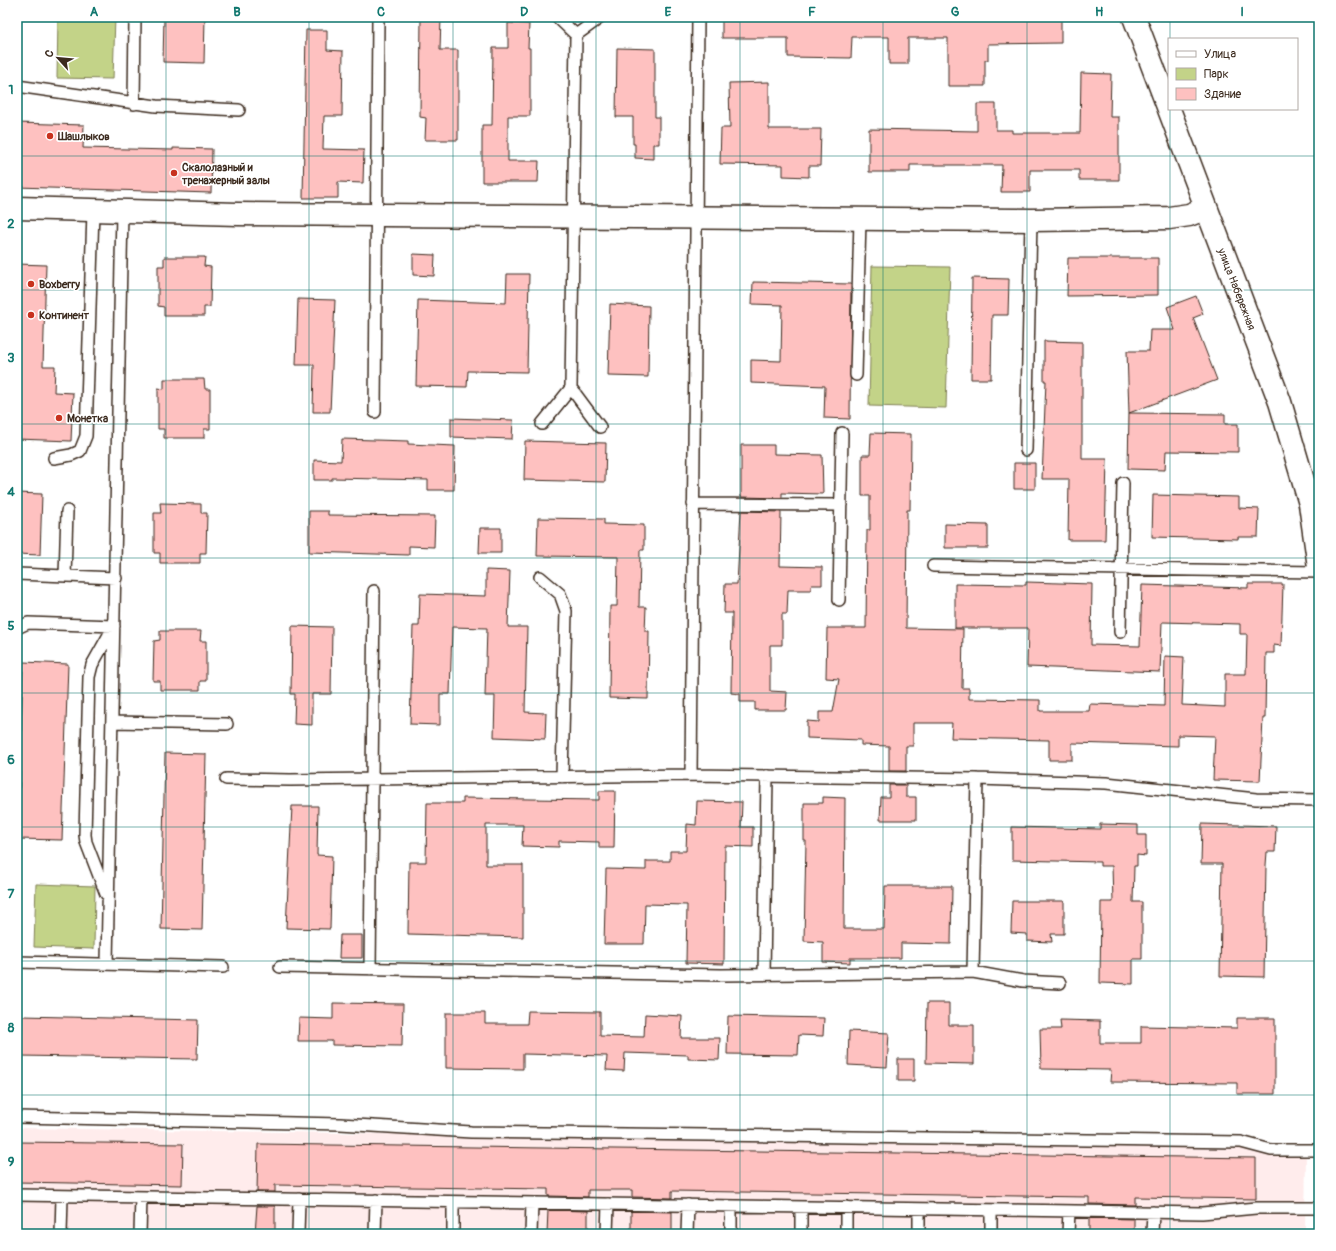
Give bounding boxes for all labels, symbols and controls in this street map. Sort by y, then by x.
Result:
text: A [90,4,99,20]
text: B [233,4,241,20]
text: C [377,4,385,20]
text: D [520,4,528,20]
text: E [665,4,672,20]
text: F [808,4,816,20]
text: G [951,4,960,20]
text: H [1095,4,1103,20]
text: I [1240,4,1244,20]
north arrow [38,38,78,78]
legend [1168,38,1298,110]
text: Улица [1204,47,1236,62]
text: С [42,48,57,60]
text: Парк [1204,67,1229,82]
text: 1 [8,82,14,98]
text: Здание [1204,87,1241,102]
place label: Шашлыков [57,130,110,143]
marker: Шашлыков [45,131,55,141]
place label: Скалолазный и тренажерный залы [182,161,270,187]
marker: Скалолазный и тренажерный залы [169,168,179,178]
text: 2 [7,216,15,232]
street label: улица Набережная [1215,245,1258,332]
place label: Boxberry [39,278,80,291]
marker: Boxberry [26,279,36,289]
place label: Континент [39,309,90,322]
marker: Континент [26,310,36,320]
text: 3 [7,350,15,366]
place label: Монетка [67,412,108,425]
marker: Монетка [54,413,64,423]
text: 4 [7,484,15,500]
text: 5 [7,618,15,634]
text: 6 [7,752,15,768]
text: 7 [8,886,15,902]
text: 8 [8,1020,15,1036]
text: 9 [8,1154,15,1170]

